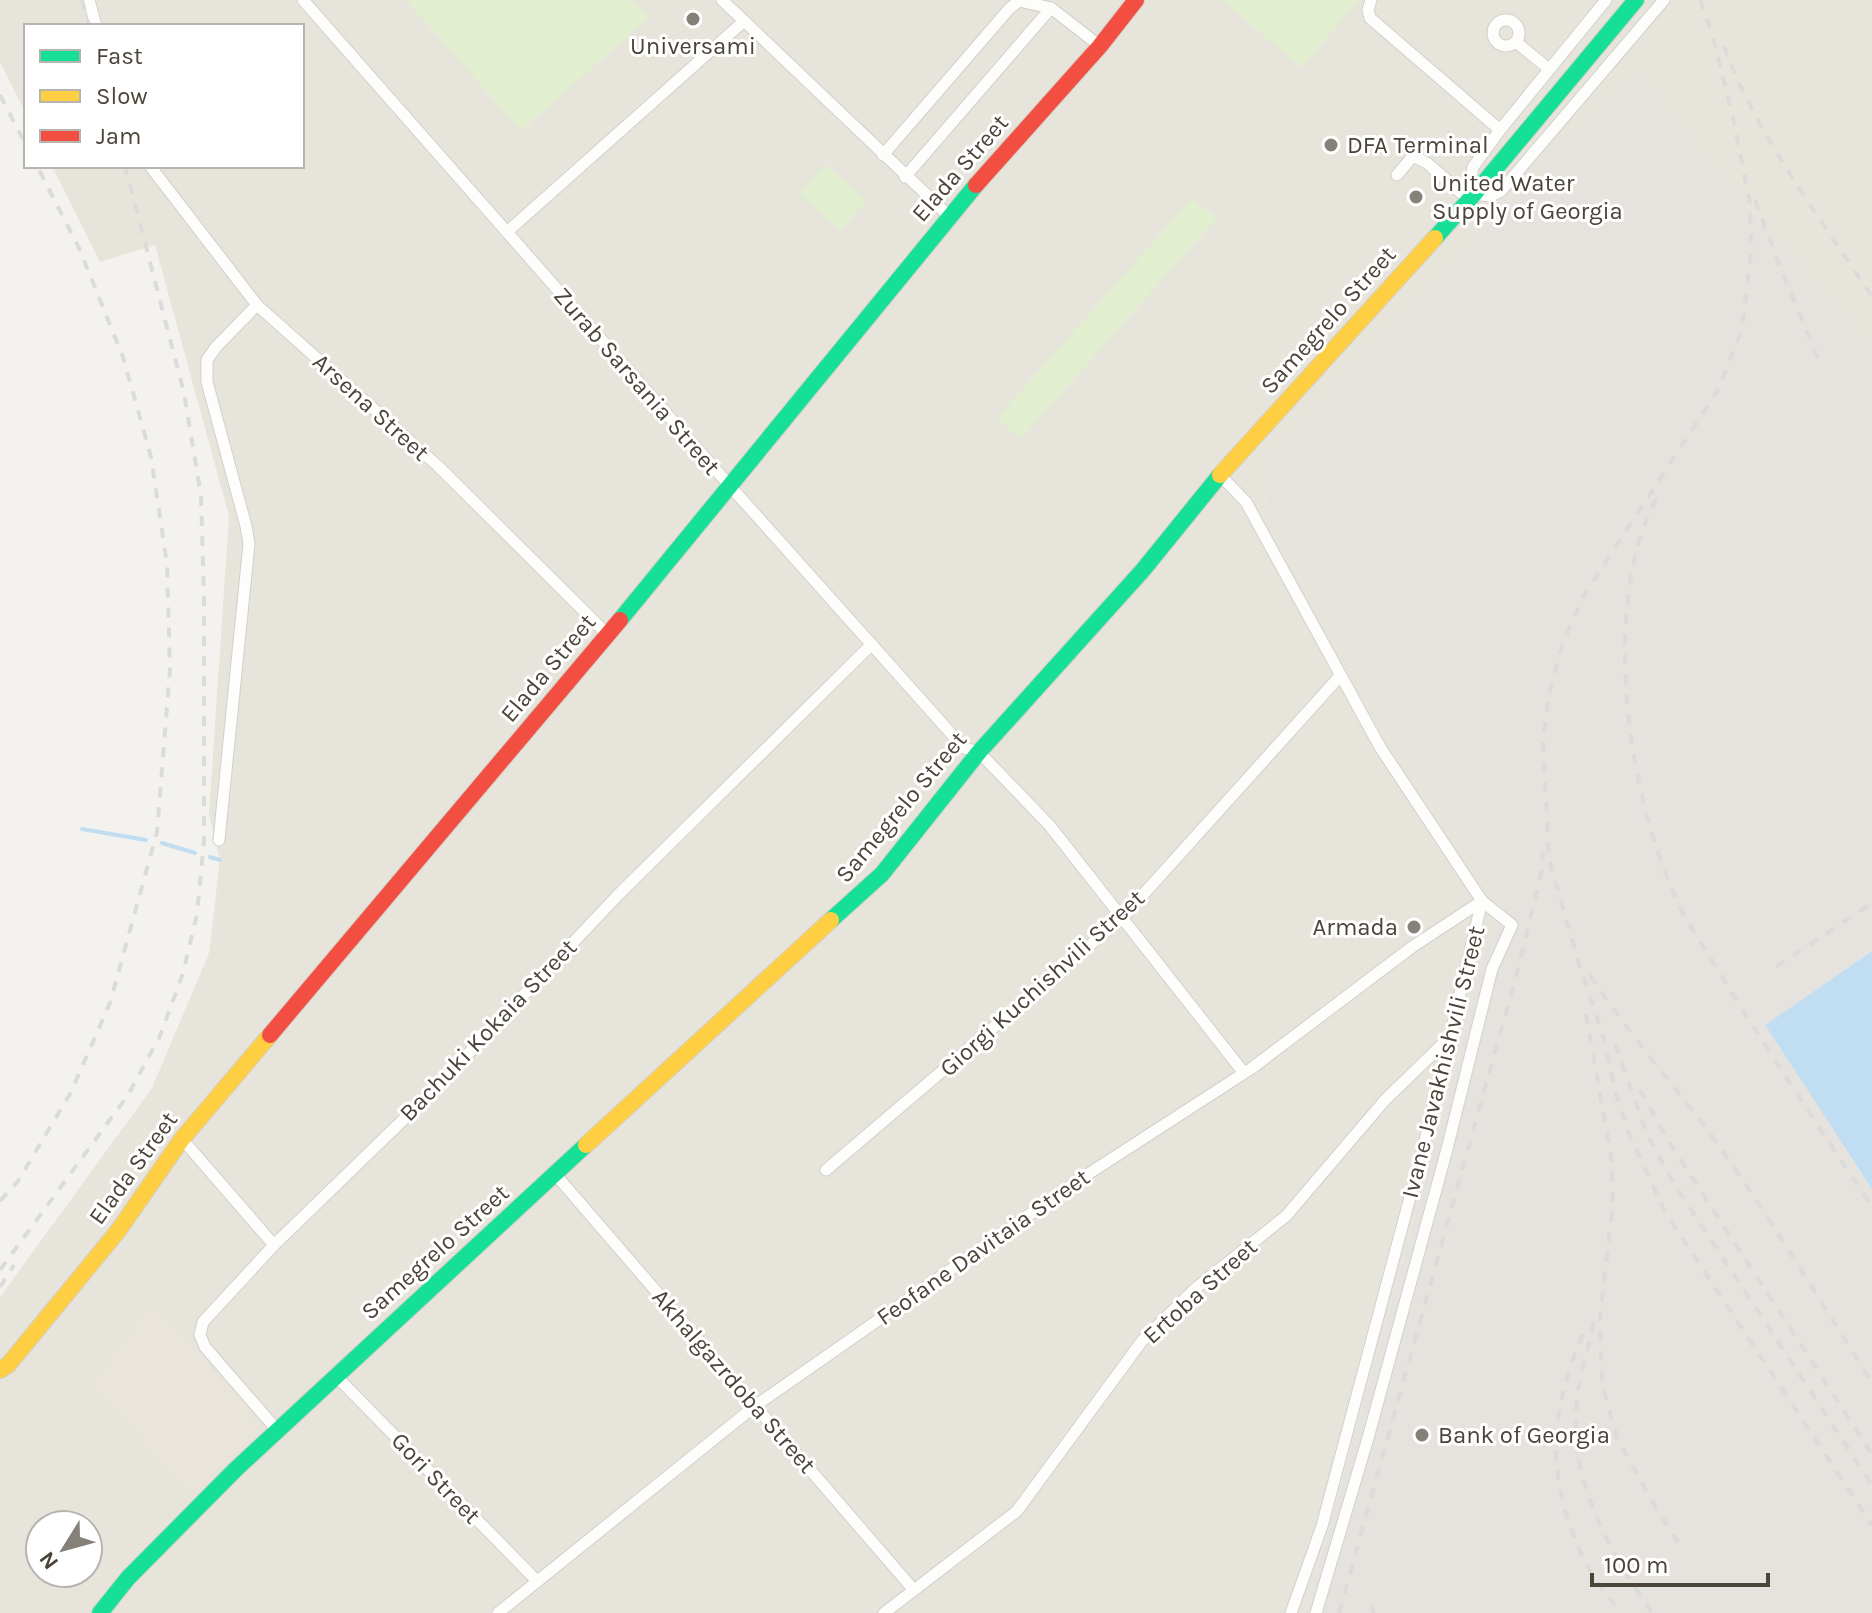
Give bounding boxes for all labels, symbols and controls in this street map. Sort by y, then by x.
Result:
marker: Universami [684,10,702,28]
legend [24,24,304,168]
place label: Universami [630,32,756,60]
text: Fast [96,42,143,70]
text: Slow [96,82,148,110]
street label: Elada Street [906,109,1014,227]
text: Jam [96,122,141,150]
place label: DFA Terminal [1347,131,1489,159]
marker: DFA Terminal [1322,136,1340,154]
place label: United Water Supply of Georgia [1432,169,1623,225]
marker: United Water Supply of Georgia [1407,188,1425,206]
street label: Samegrelo Street [1255,241,1401,399]
street label: Zurab Sarsania Street [548,282,726,480]
street label: Arsena Street [307,348,435,466]
street label: Elada Street [495,608,601,728]
street label: Samegrelo Street [830,726,972,888]
street label: Giorgi Kuchishvili Street [934,884,1150,1082]
place label: Armada [1312,913,1398,941]
marker: Armada [1405,918,1423,936]
street label: Ivane Javakhishvili Street [1396,923,1490,1201]
street label: Bachuki Kokaia Street [394,933,582,1127]
street label: Elada Street [83,1106,183,1230]
street label: Feofane Davitaia Street [871,1163,1095,1331]
street label: Samegrelo Street [356,1179,514,1325]
street label: Ertoba Street [1137,1233,1263,1349]
street label: Akhalgazrdoba Street [646,1283,822,1479]
place label: Bank of Georgia [1438,1421,1610,1449]
marker: Bank of Georgia [1413,1426,1431,1444]
street label: Gori Street [386,1427,486,1529]
north arrow [24,1509,104,1589]
scale bar [1592,1537,1768,1587]
text: N [34,1546,64,1575]
text: 100 m [1604,1551,1669,1579]

